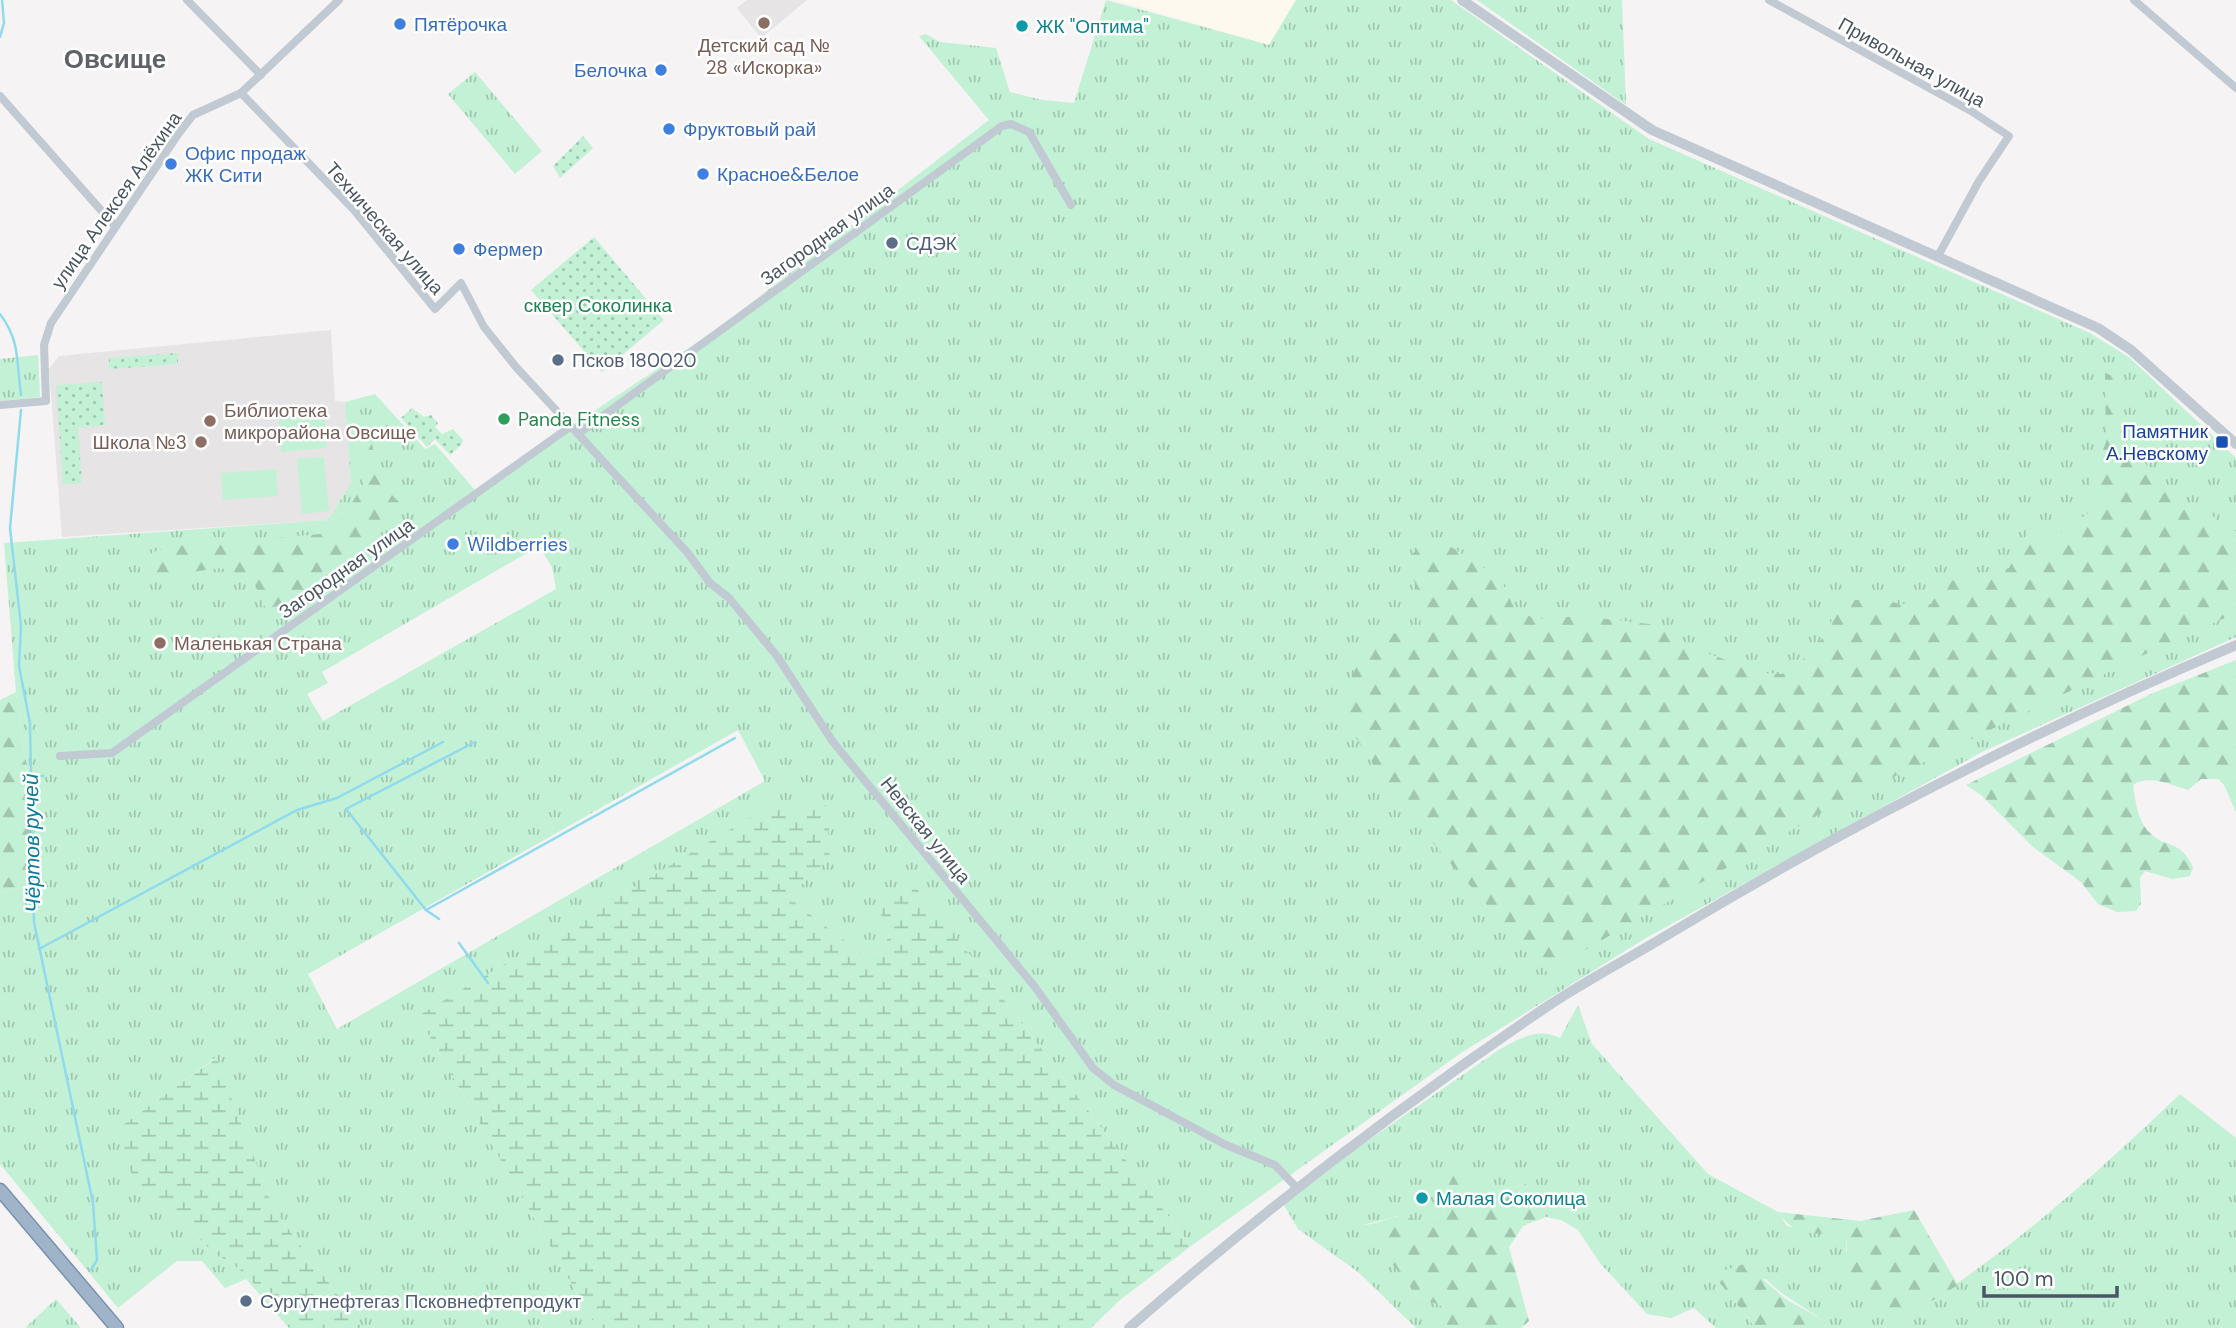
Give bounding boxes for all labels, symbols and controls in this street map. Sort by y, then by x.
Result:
place label: Пятёрочка [414,12,508,37]
street label: Привольная улица [1834,12,1990,113]
place label: ЖК "Оптима" [1036,14,1149,39]
marker: Детский сад № 28 «Искорка» [756,15,772,31]
marker: Пятёрочка [392,16,408,32]
marker: ЖК "Оптима" [1014,18,1030,34]
place label: Детский сад № 28 «Искорка» [698,33,830,80]
district label: Овсище [64,42,166,76]
place label: Белочка [574,58,647,83]
marker: Белочка [653,62,669,78]
street label: улица Алексея Алёхина [46,106,187,294]
place label: Фруктовый рай [683,117,816,142]
marker: Фруктовый рай [661,121,677,137]
place label: Офис продаж ЖК Сити [185,141,306,188]
marker: Офис продаж ЖК Сити [163,156,179,172]
street label: Техническая улица [320,157,449,300]
place label: Красное&Белое [717,162,859,187]
marker: Красное&Белое [695,166,711,182]
street label: Загородная улица [755,177,900,291]
place label: СДЭК [906,231,957,256]
marker: СДЭК [884,235,900,251]
place label: Фермер [473,237,543,262]
marker: Фермер [451,241,467,257]
park label: сквер Соколинка [524,293,673,318]
place label: Псков 180020 [572,348,696,373]
marker: Псков 180020 [550,352,566,368]
place label: Библиотека микрорайона Овсище [224,398,416,445]
place label: Panda Fitness [518,407,640,432]
marker: Panda Fitness [496,411,512,427]
marker: Библиотека микрорайона Овсище [202,413,218,429]
place label: Памятник А.Невскому [2106,419,2209,466]
place label: Школа №3 [93,430,187,455]
marker: Школа №3 [193,434,209,450]
marker: Памятник А.Невскому [2214,434,2230,450]
street label: Загородная улица [274,512,419,624]
place label: Wildberries [467,532,568,557]
marker: Wildberries [445,536,461,552]
place label: Маленькая Страна [174,631,342,656]
marker: Маленькая Страна [152,635,168,651]
street label: Невская улица [875,772,977,889]
water label: Чёртов ручей [17,773,47,913]
place label: Малая Соколица [1436,1186,1586,1211]
marker: Малая Соколица [1414,1190,1430,1206]
scale bar [1984,1254,2117,1298]
text: 100 m [1994,1265,2054,1293]
place label: Сургутнефтегаз Псковнефтепродукт [260,1289,581,1314]
marker: Сургутнефтегаз Псковнефтепродукт [238,1293,254,1309]

